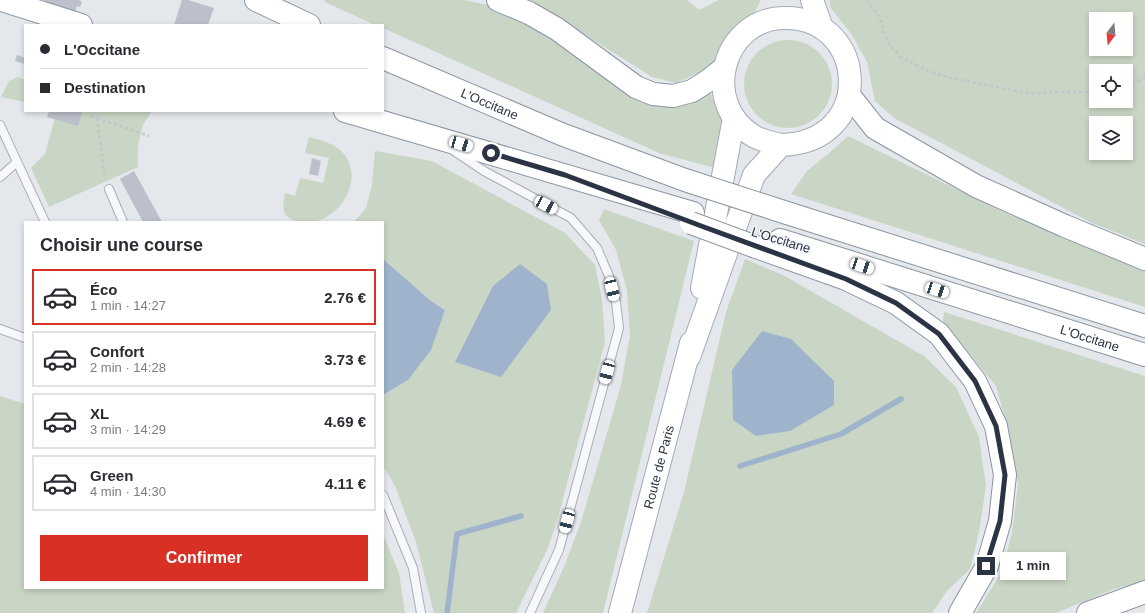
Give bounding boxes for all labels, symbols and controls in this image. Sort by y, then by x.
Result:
north arrow [1089,12,1133,56]
map controls [1089,12,1133,160]
text: L'Occitane [64,41,140,58]
button: locate [1089,64,1133,108]
text: Destination [64,79,146,96]
street label: L'Occitane [459,85,521,122]
button: layers [1089,116,1133,160]
car [448,135,474,153]
route start [482,144,500,162]
car [533,194,559,216]
street label: L'Occitane [750,224,812,256]
text: Choisir une course [40,235,203,255]
car [849,257,875,275]
car [603,276,621,302]
icon: car [42,279,78,315]
text: Éco [90,281,118,298]
car [924,281,950,299]
text: 2.76 € [324,289,366,306]
text: 1 min · 14:27 [90,298,166,313]
street label: L'Occitane [1059,321,1121,354]
icon: car [42,341,78,377]
text: Confort [90,343,144,360]
text: 3.73 € [324,351,366,368]
car [598,359,616,385]
text: 2 min · 14:28 [90,360,166,375]
icon: car [42,403,78,439]
text: XL [90,405,109,422]
text: 4.69 € [324,413,366,430]
text: 3 min · 14:29 [90,422,166,437]
street label: Route de Paris [640,423,677,510]
icon: car [42,465,78,501]
text: Green [90,467,133,484]
text: 4.11 € [325,475,366,492]
text: 4 min · 14:30 [90,484,166,499]
car [558,508,576,534]
button: Confirmer [40,535,368,581]
callout: 1 min [1000,552,1066,580]
route end [977,557,995,575]
text: 1 min [1016,558,1050,573]

